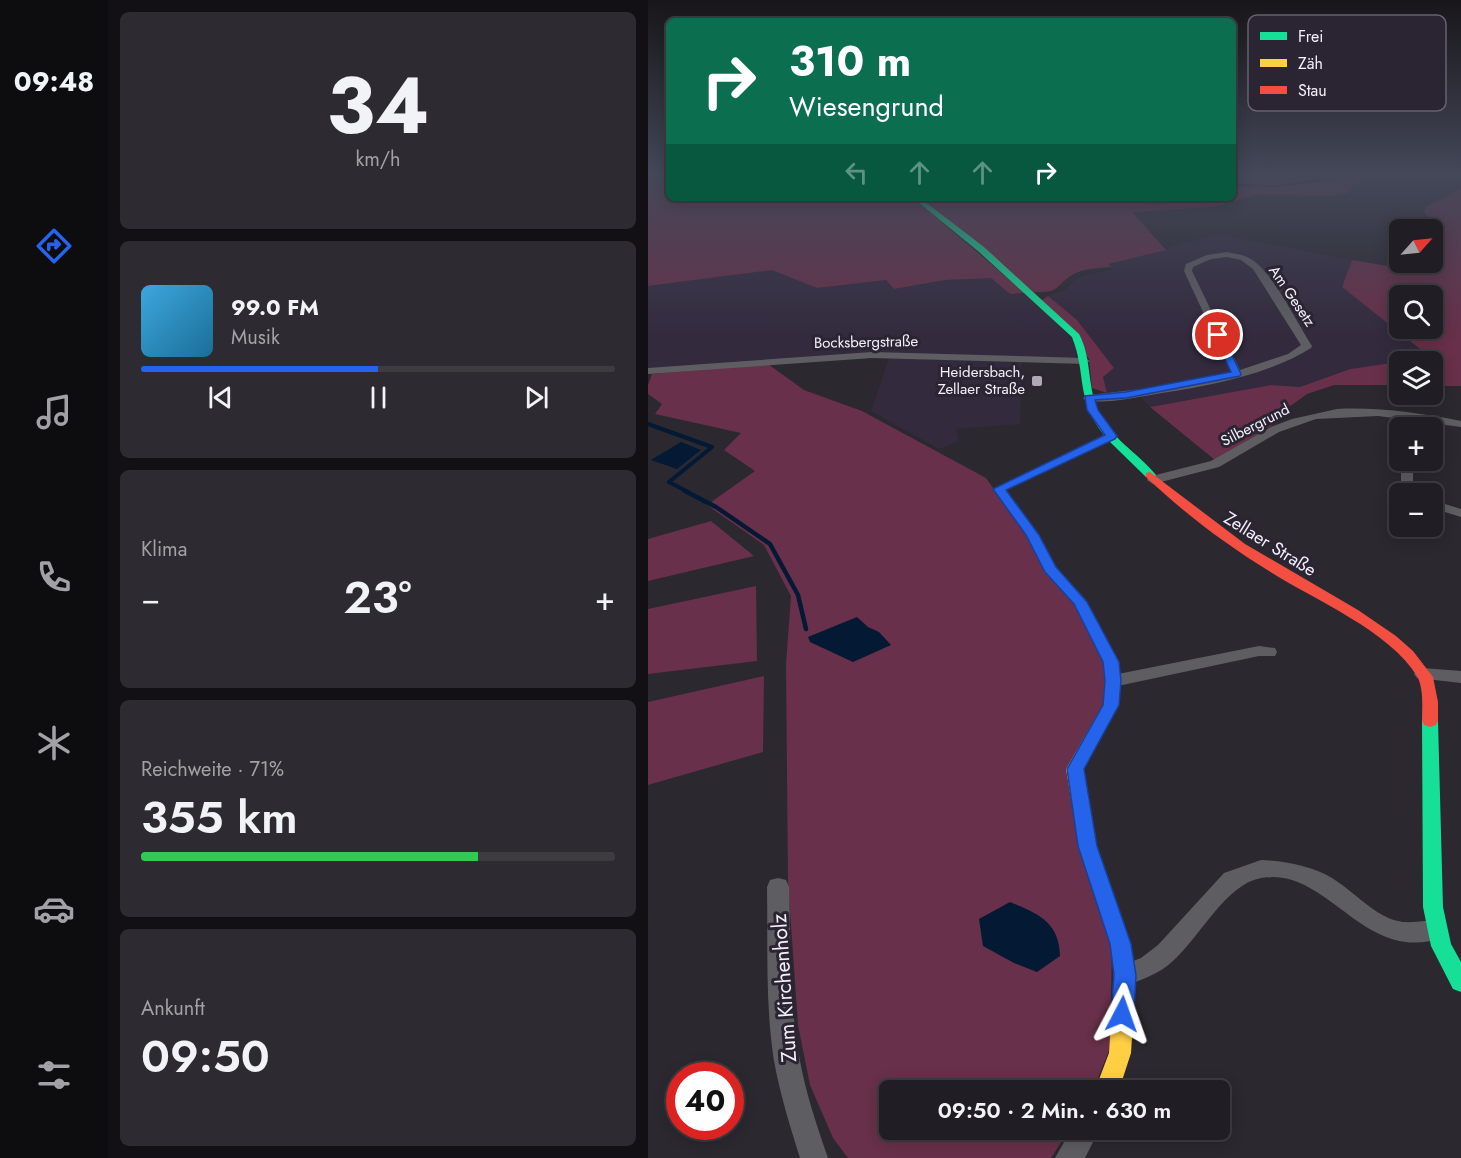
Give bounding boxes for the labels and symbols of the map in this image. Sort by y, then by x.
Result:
legend [1248,15,1446,111]
text: Frei [1298,25,1323,48]
text: Zäh [1298,52,1323,75]
text: Stau [1298,79,1327,102]
north arrow [1389,219,1443,273]
street label: Am Gesetz [1263,261,1321,331]
pin [1192,309,1243,360]
street label: Bocksbergstraße [814,330,919,354]
place label: Heidersbach, Zellaer Straße [938,361,1025,400]
marker: Heidersbach, Zellaer Straße [1030,374,1044,388]
street label: Silbergrund [1217,398,1293,452]
street label: Zellaer Straße [1219,505,1321,583]
street label: Zum Kirchenholz [764,912,804,1063]
position arrow [1090,982,1154,1046]
speed limit sign: 40 [666,1062,744,1140]

